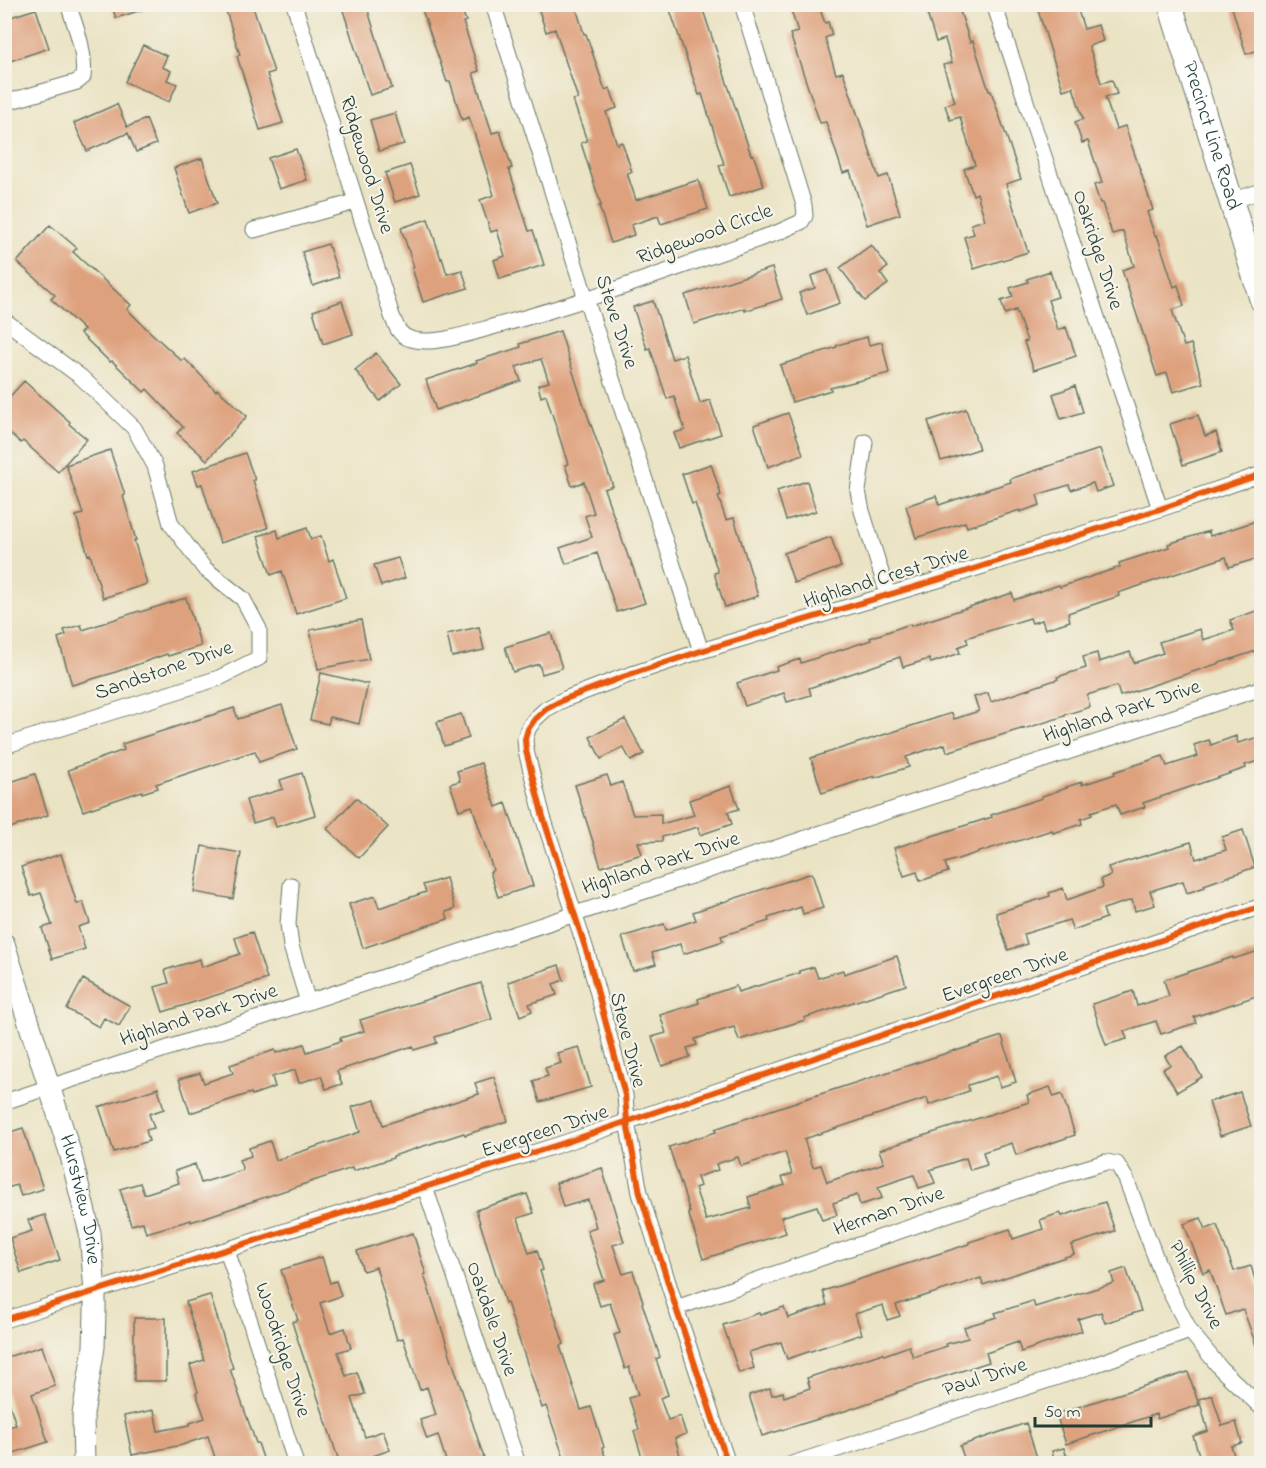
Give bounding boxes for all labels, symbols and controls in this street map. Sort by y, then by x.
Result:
street label: Precinct Line Road [1174,58,1248,214]
street label: Ridgewood Drive [329,93,401,239]
street label: Oakridge Drive [1062,186,1131,315]
street label: Ridgewood Circle [633,196,778,275]
street label: Steve Drive [587,271,645,373]
street label: Highland Crest Drive [800,538,973,619]
street label: Sandstone Drive [91,633,238,709]
street label: Highland Park Drive [1039,672,1206,753]
street label: Highland Park Drive [578,824,745,905]
street label: Evergreen Drive [938,940,1073,1013]
street label: Highland Park Drive [116,976,283,1057]
street label: Steve Drive [601,989,653,1091]
street label: Evergreen Drive [478,1097,613,1169]
street label: Hurstview Drive [50,1131,108,1266]
street label: Herman Drive [830,1179,949,1245]
street label: Phillip Drive [1160,1235,1230,1335]
street label: Oakdale Drive [457,1258,525,1381]
street label: Woodridge Drive [244,1279,318,1422]
street label: Paul Drive [939,1350,1031,1406]
scale bar [1035,1390,1150,1428]
text: 50 m [1044,1400,1081,1426]

